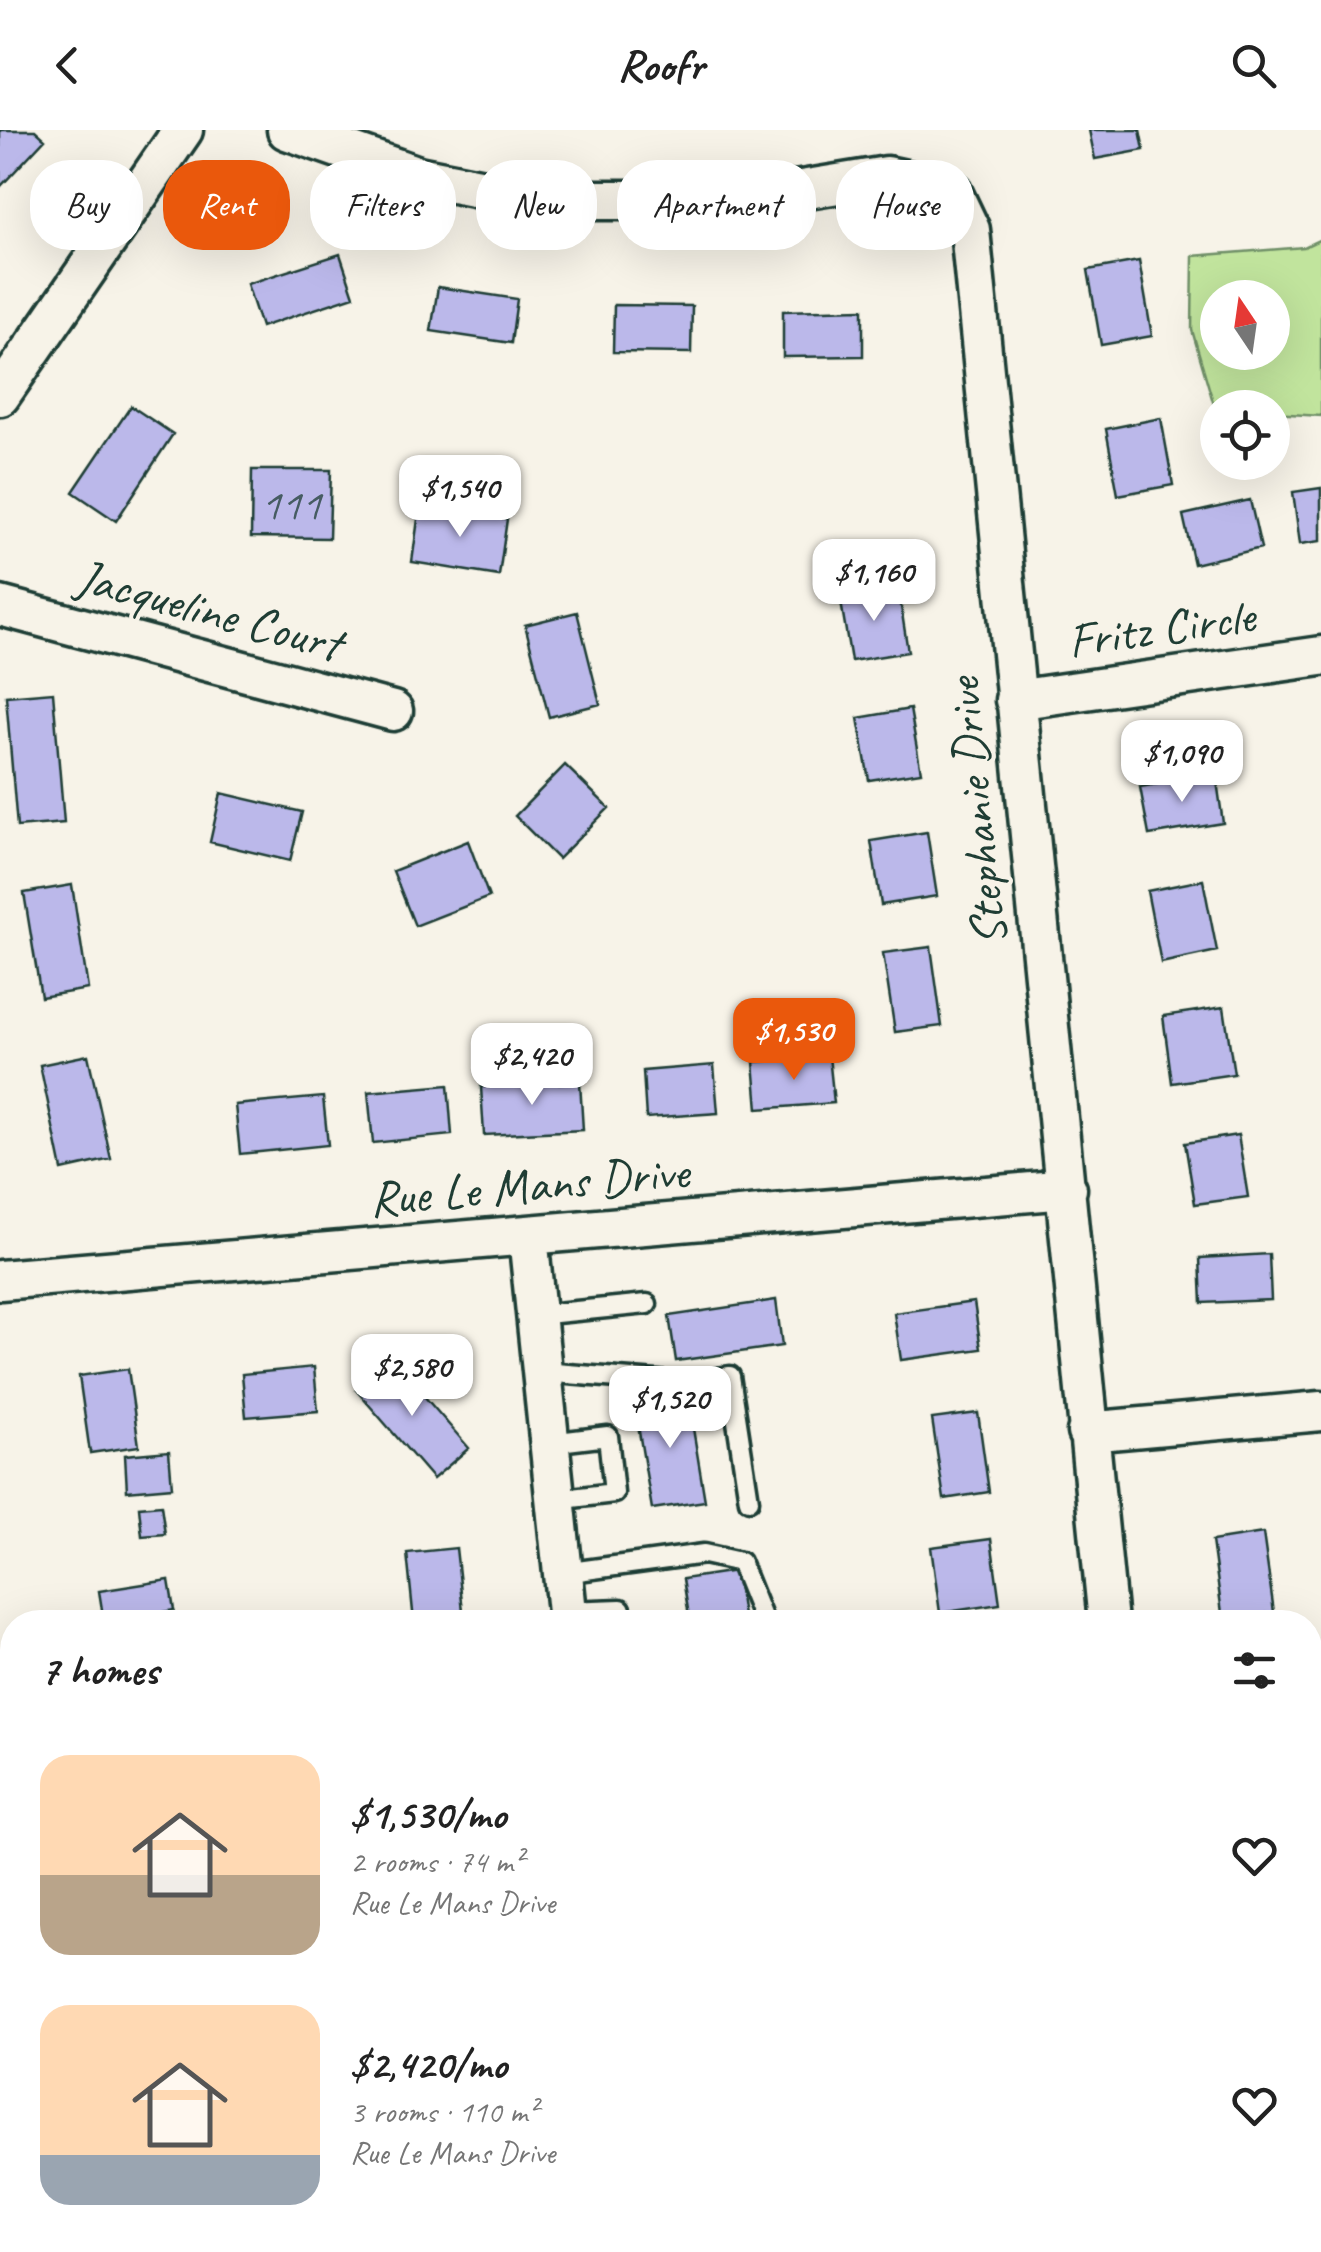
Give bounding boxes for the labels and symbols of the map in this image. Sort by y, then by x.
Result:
north arrow [1200,280,1290,370]
pin: $1,540 [379,455,541,540]
house number: 111 [261,476,324,533]
pin: $1,160 [793,539,955,624]
street label: Jacqueline Court [68,544,354,677]
street label: Fritz Circle [1064,583,1261,672]
street label: Stephanie Drive [930,672,1021,949]
pin: $1,090 [1101,720,1263,805]
pin: $1,530 [713,998,875,1083]
pin: $2,420 [451,1023,613,1108]
street label: Rue Le Mans Drive [367,1139,694,1230]
pin: $2,580 [331,1334,493,1419]
pin: $1,520 [589,1366,751,1451]

